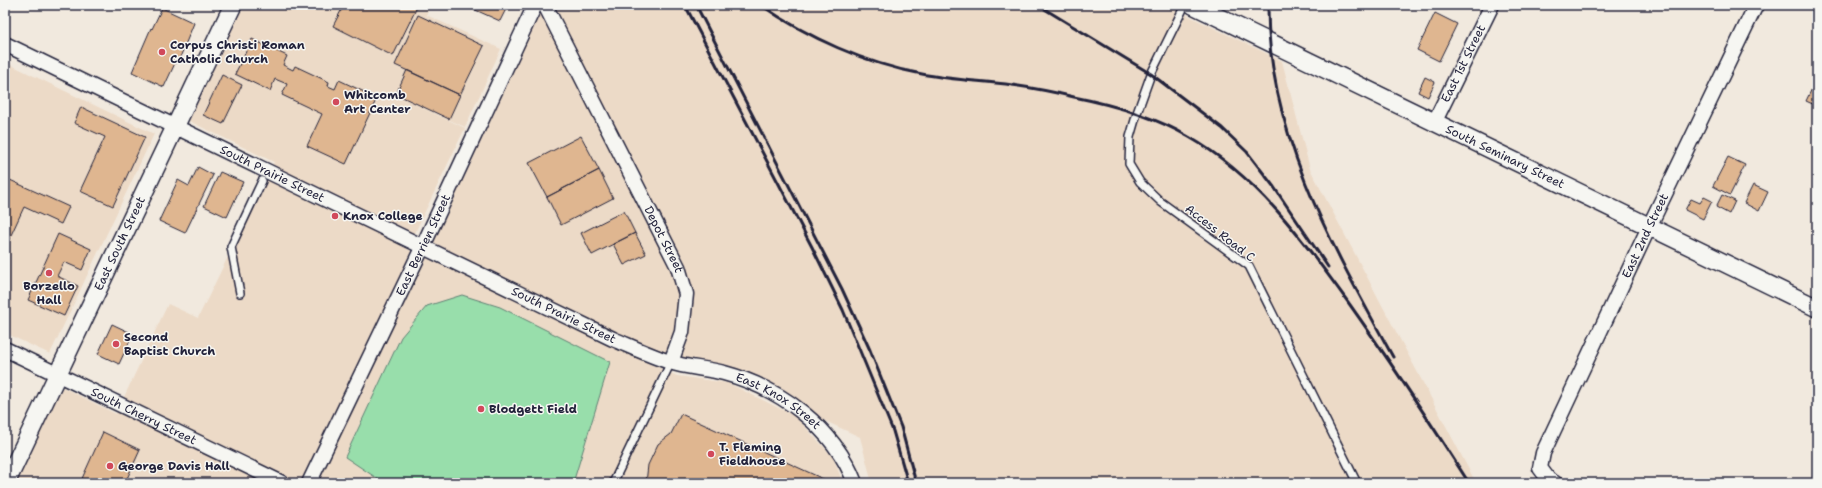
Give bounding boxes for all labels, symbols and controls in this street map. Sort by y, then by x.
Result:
street label: East 1st Street [1437,22,1489,105]
place label: Corpus Christi Roman Catholic Church [170,37,305,67]
marker: Corpus Christi Roman Catholic Church [157,47,167,57]
place label: Whitcomb Art Center [344,87,411,117]
marker: Whitcomb Art Center [331,97,341,107]
street label: South Seminary Street [1443,121,1567,192]
street label: South Prairie Street [217,141,327,206]
street label: East 2nd Street [1618,191,1672,281]
street label: East Berrien Street [392,192,454,298]
street label: East South Street [90,194,149,293]
street label: Access Road C [1182,201,1258,265]
street label: Depot Street [640,203,687,275]
place label: Knox College [343,208,423,224]
marker: Knox College [330,211,340,221]
marker: Borzello Hall [44,268,54,278]
place label: Borzello Hall [23,278,75,308]
street label: South Prairie Street [509,283,619,347]
place label: Second Baptist Church [124,329,215,359]
marker: Second Baptist Church [111,339,121,349]
street label: East Knox Street [734,369,824,433]
street label: South Cherry Street [88,384,199,448]
place label: Blodgett Field [489,401,577,417]
marker: Blodgett Field [476,404,486,414]
place label: T. Fleming Fieldhouse [719,439,786,469]
marker: T. Fleming Fieldhouse [706,449,716,459]
place label: George Davis Hall [118,458,230,474]
marker: George Davis Hall [105,461,115,471]

